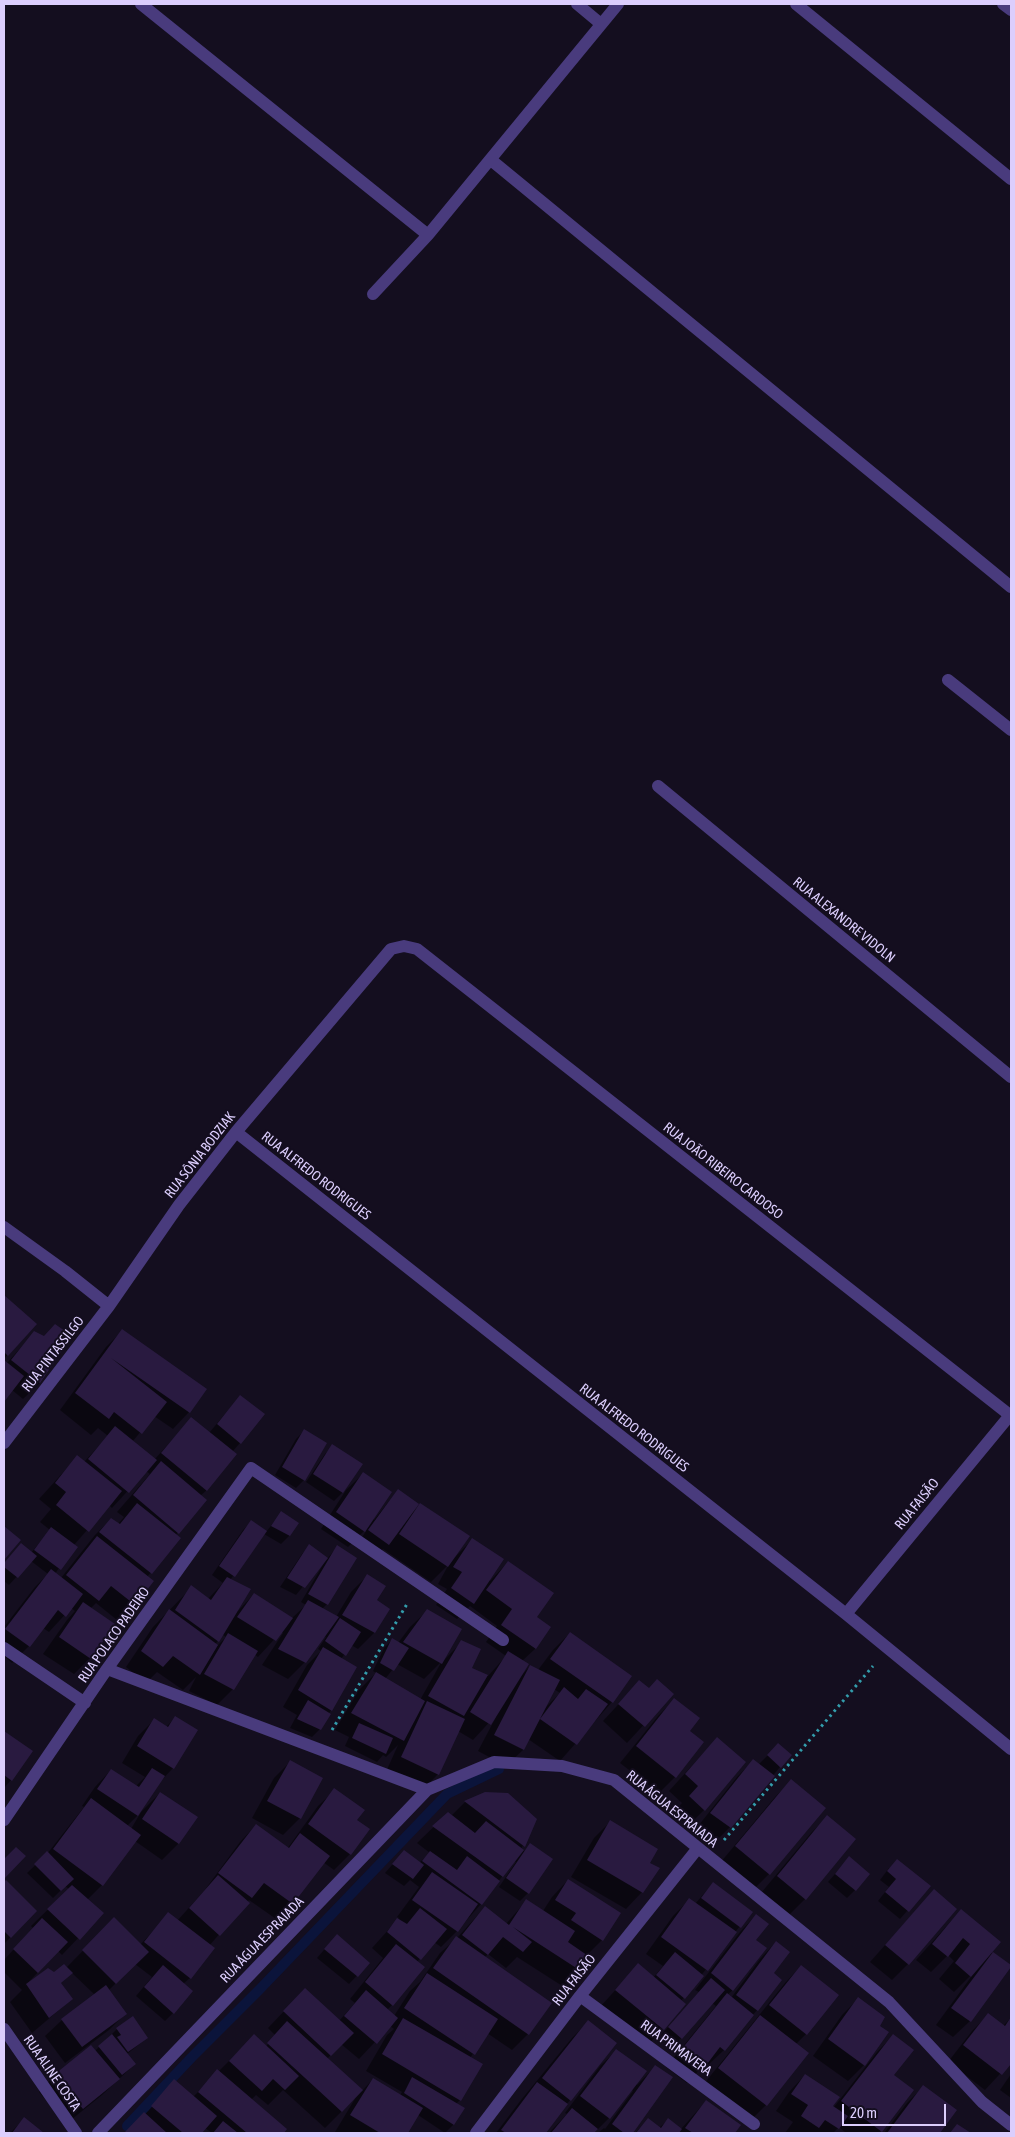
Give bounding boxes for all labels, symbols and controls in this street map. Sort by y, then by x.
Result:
street label: RUA ALEXANDRE VIDOLN [790,874,898,966]
street label: RUA SÔNIA BODZIAK [161,1109,239,1201]
street label: RUA JOÃO RIBEIRO CARDOSO [660,1119,786,1223]
street label: RUA ALFREDO RODRIGUES [258,1128,374,1224]
street label: RUA PINTASSILGO [18,1313,88,1395]
street label: RUA ALFREDO RODRIGUES [576,1380,692,1476]
street label: RUA FAISÃO [891,1475,943,1533]
street label: RUA POLACO PADEIRO [75,1584,153,1686]
street label: RUA ÁGUA ESPRAIADA [623,1767,721,1851]
street label: RUA ÁGUA ESPRAIADA [217,1894,307,1986]
street label: RUA FAISÃO [549,1951,599,2009]
street label: RUA PRIMAVERA [637,2016,715,2080]
street label: RUA ALINE COSTA [20,2032,84,2114]
scale bar [845,2094,949,2126]
text: 20 m [850,2104,877,2121]

